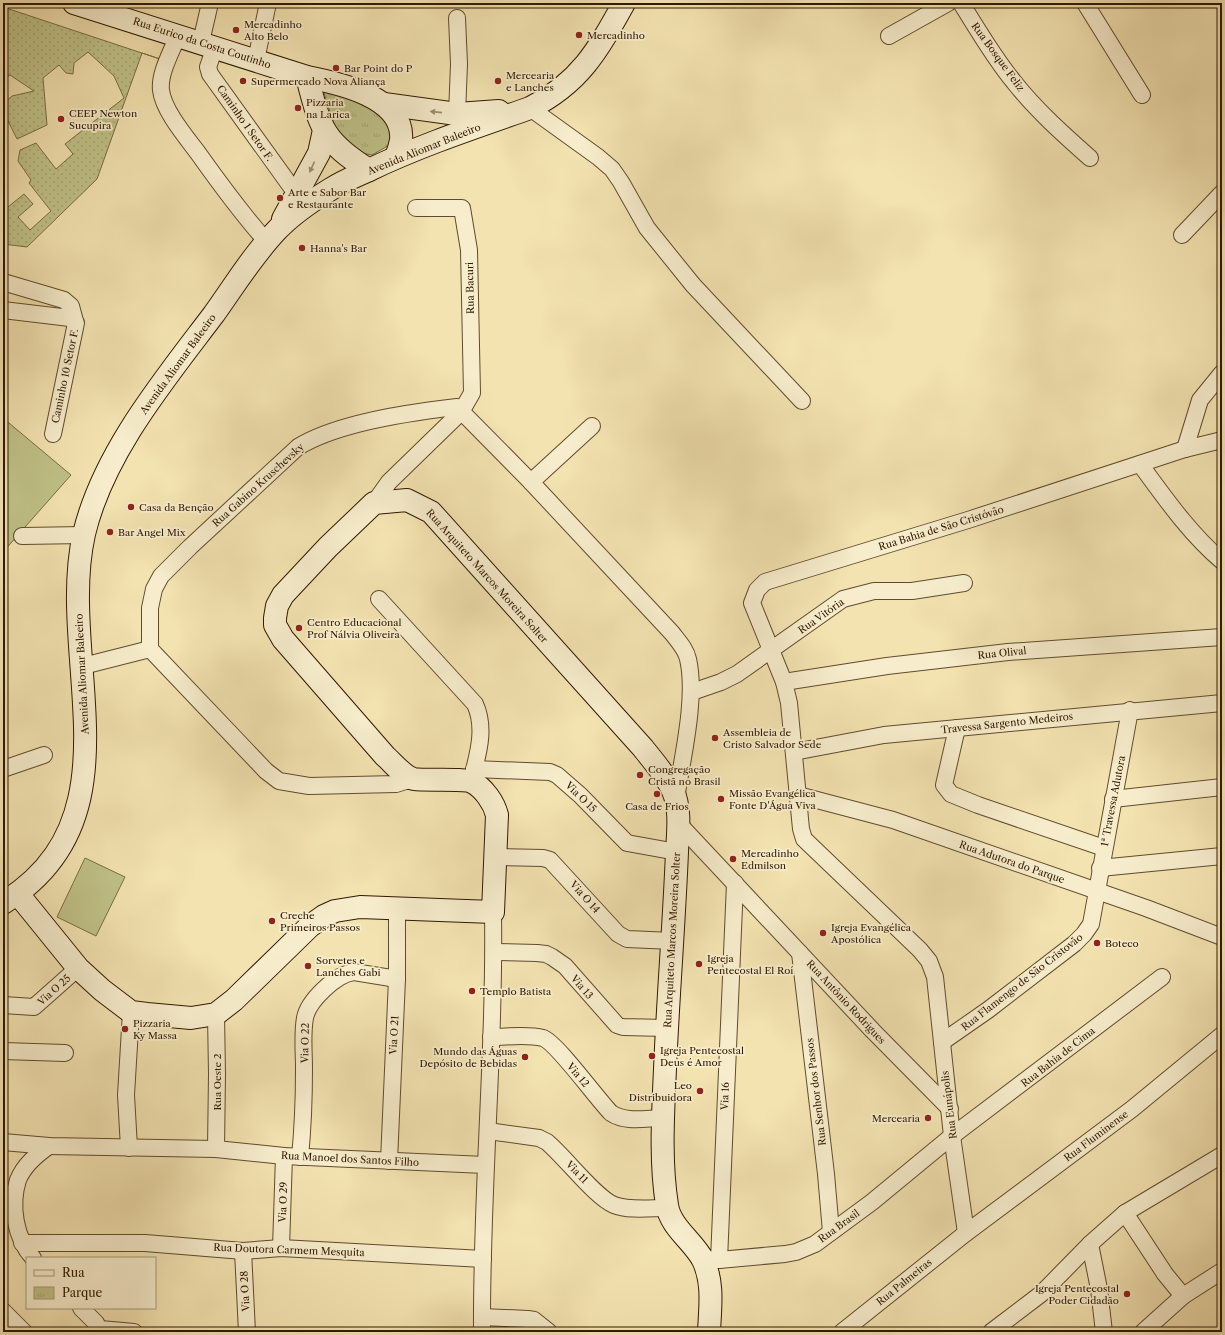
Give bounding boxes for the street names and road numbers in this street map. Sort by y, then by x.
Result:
street label: Rua Eurico da Costa Coutinho [131,15,273,71]
street label: Rua Bosque Feliz [969,20,1027,94]
street label: Caminho 1 Setor F. [214,82,276,164]
street label: Avenida Aliomar Baleeiro [365,120,482,178]
street label: Rua Bacuri [463,262,477,314]
street label: Avenida Aliomar Baleeiro [137,311,219,418]
street label: Caminho 10 Setor F. [49,327,81,424]
street label: Rua Gabino Kruschevsky [209,440,307,530]
street label: Rua Bahia de São Cristóvão [877,503,1005,553]
street label: Rua Arquiteto Marcos Moreira Solter [423,506,551,646]
street label: Rua Vitória [795,595,847,637]
street label: Avenida Aliomar Baleeiro [72,613,92,736]
street label: Rua Olival [977,644,1027,662]
street label: Travessa Sargento Medeiros [940,710,1074,736]
street label: 1ª Travessa Adutora [1098,754,1128,848]
street label: Via O 15 [562,778,599,815]
street label: Rua Adutora do Parque [958,838,1067,886]
street label: Rua Arquiteto Marcos Moreira Solter [661,851,683,1028]
street label: Via O 14 [566,877,603,916]
street label: Rua Flamengo de São Cristovão [959,930,1085,1034]
street label: Rua Antônio Rodrigues [804,957,888,1047]
street label: Via 13 [567,971,596,1002]
street label: Via O 25 [34,972,73,1009]
street label: Via O 21 [386,1014,402,1056]
street label: Via O 22 [298,1022,312,1064]
street label: Rua Bahia de Cima [1018,1024,1098,1090]
street label: Rua Senhor dos Passos [803,1037,829,1147]
street label: Rua Oeste 2 [211,1053,224,1111]
street label: Via 12 [563,1059,592,1090]
street label: Rua Eunápolis [938,1070,960,1140]
street label: Via 16 [718,1082,732,1111]
street label: Rua Fluminense [1061,1107,1131,1164]
street label: Rua Manoel dos Santos Filho [281,1149,419,1169]
street label: Via 11 [562,1157,591,1187]
street label: Via O 29 [276,1181,290,1224]
street label: Rua Brasil [816,1207,862,1245]
street label: Rua Doutora Carmem Mesquita [213,1241,366,1259]
street label: Rua Palmeiras [874,1256,934,1308]
street label: Via O 28 [237,1270,253,1313]

